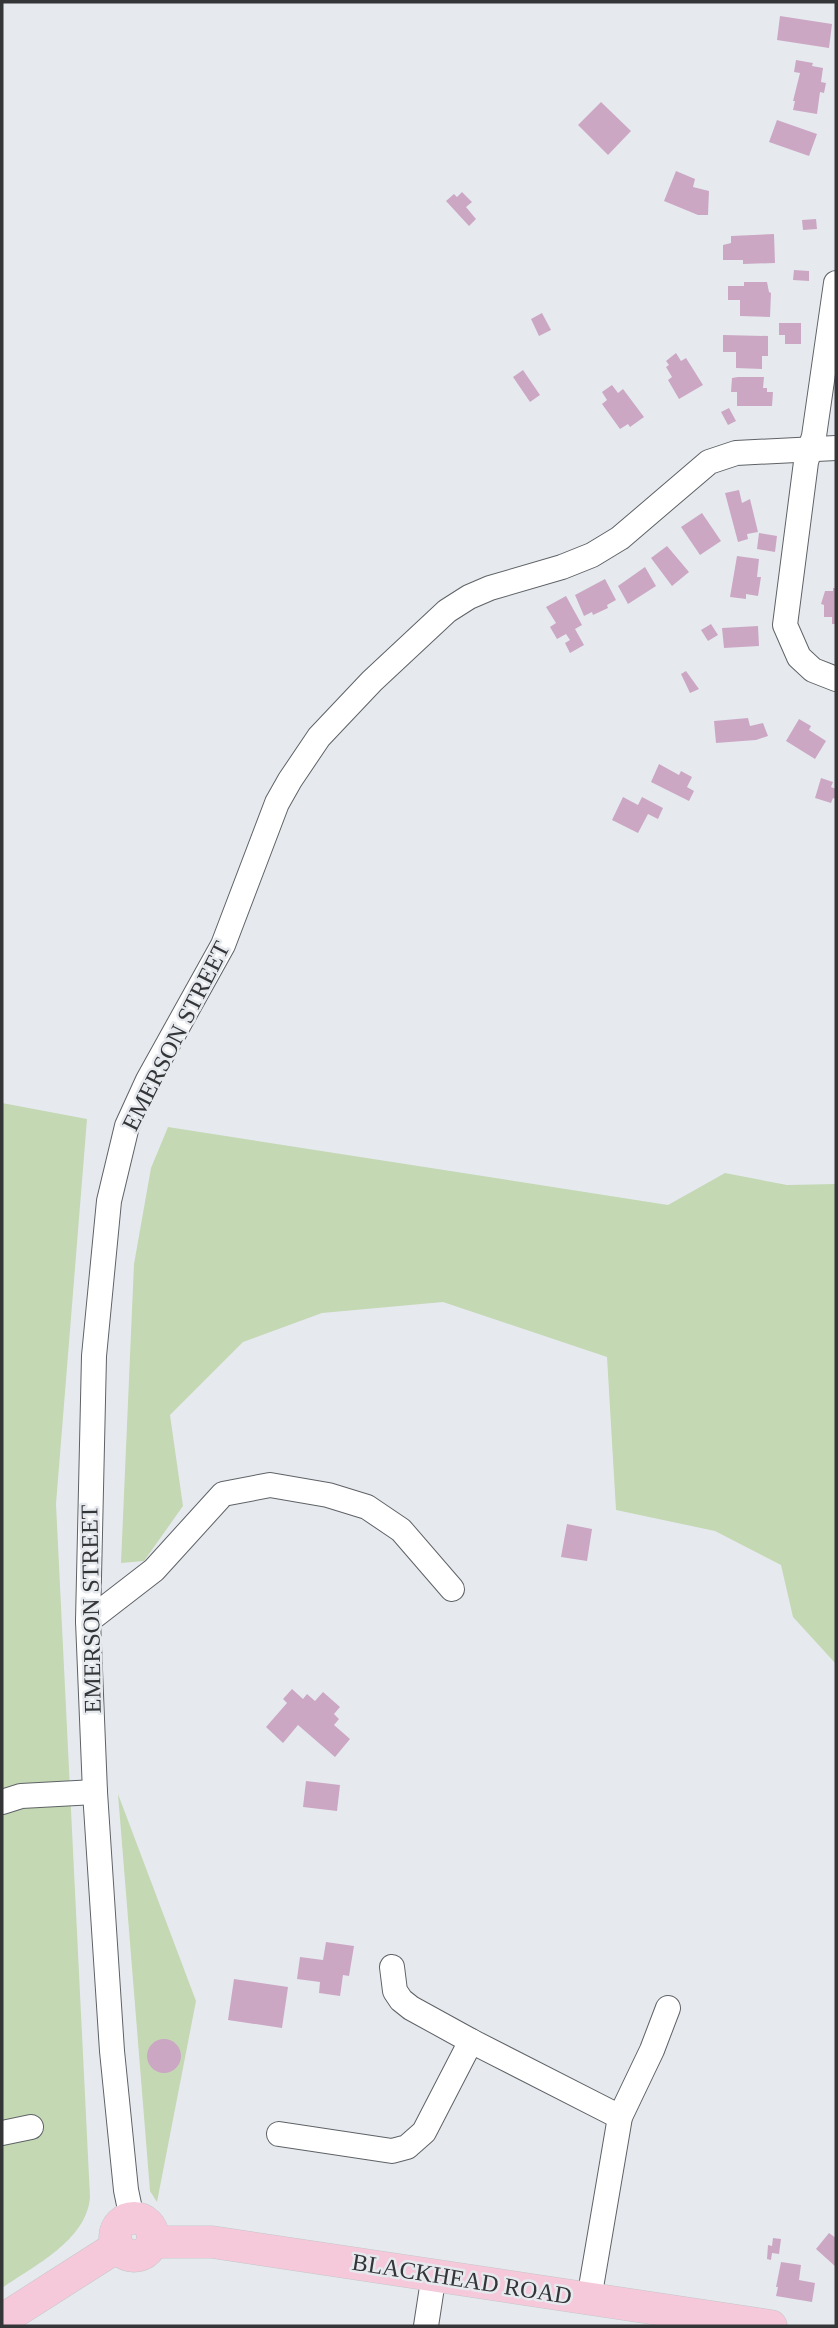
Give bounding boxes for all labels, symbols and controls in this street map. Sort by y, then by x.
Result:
street label: EMERSON STREET [117,937,235,1135]
street label: EMERSON STREET [76,1504,106,1714]
street label: BLACKHEAD ROAD [350,2249,574,2309]

